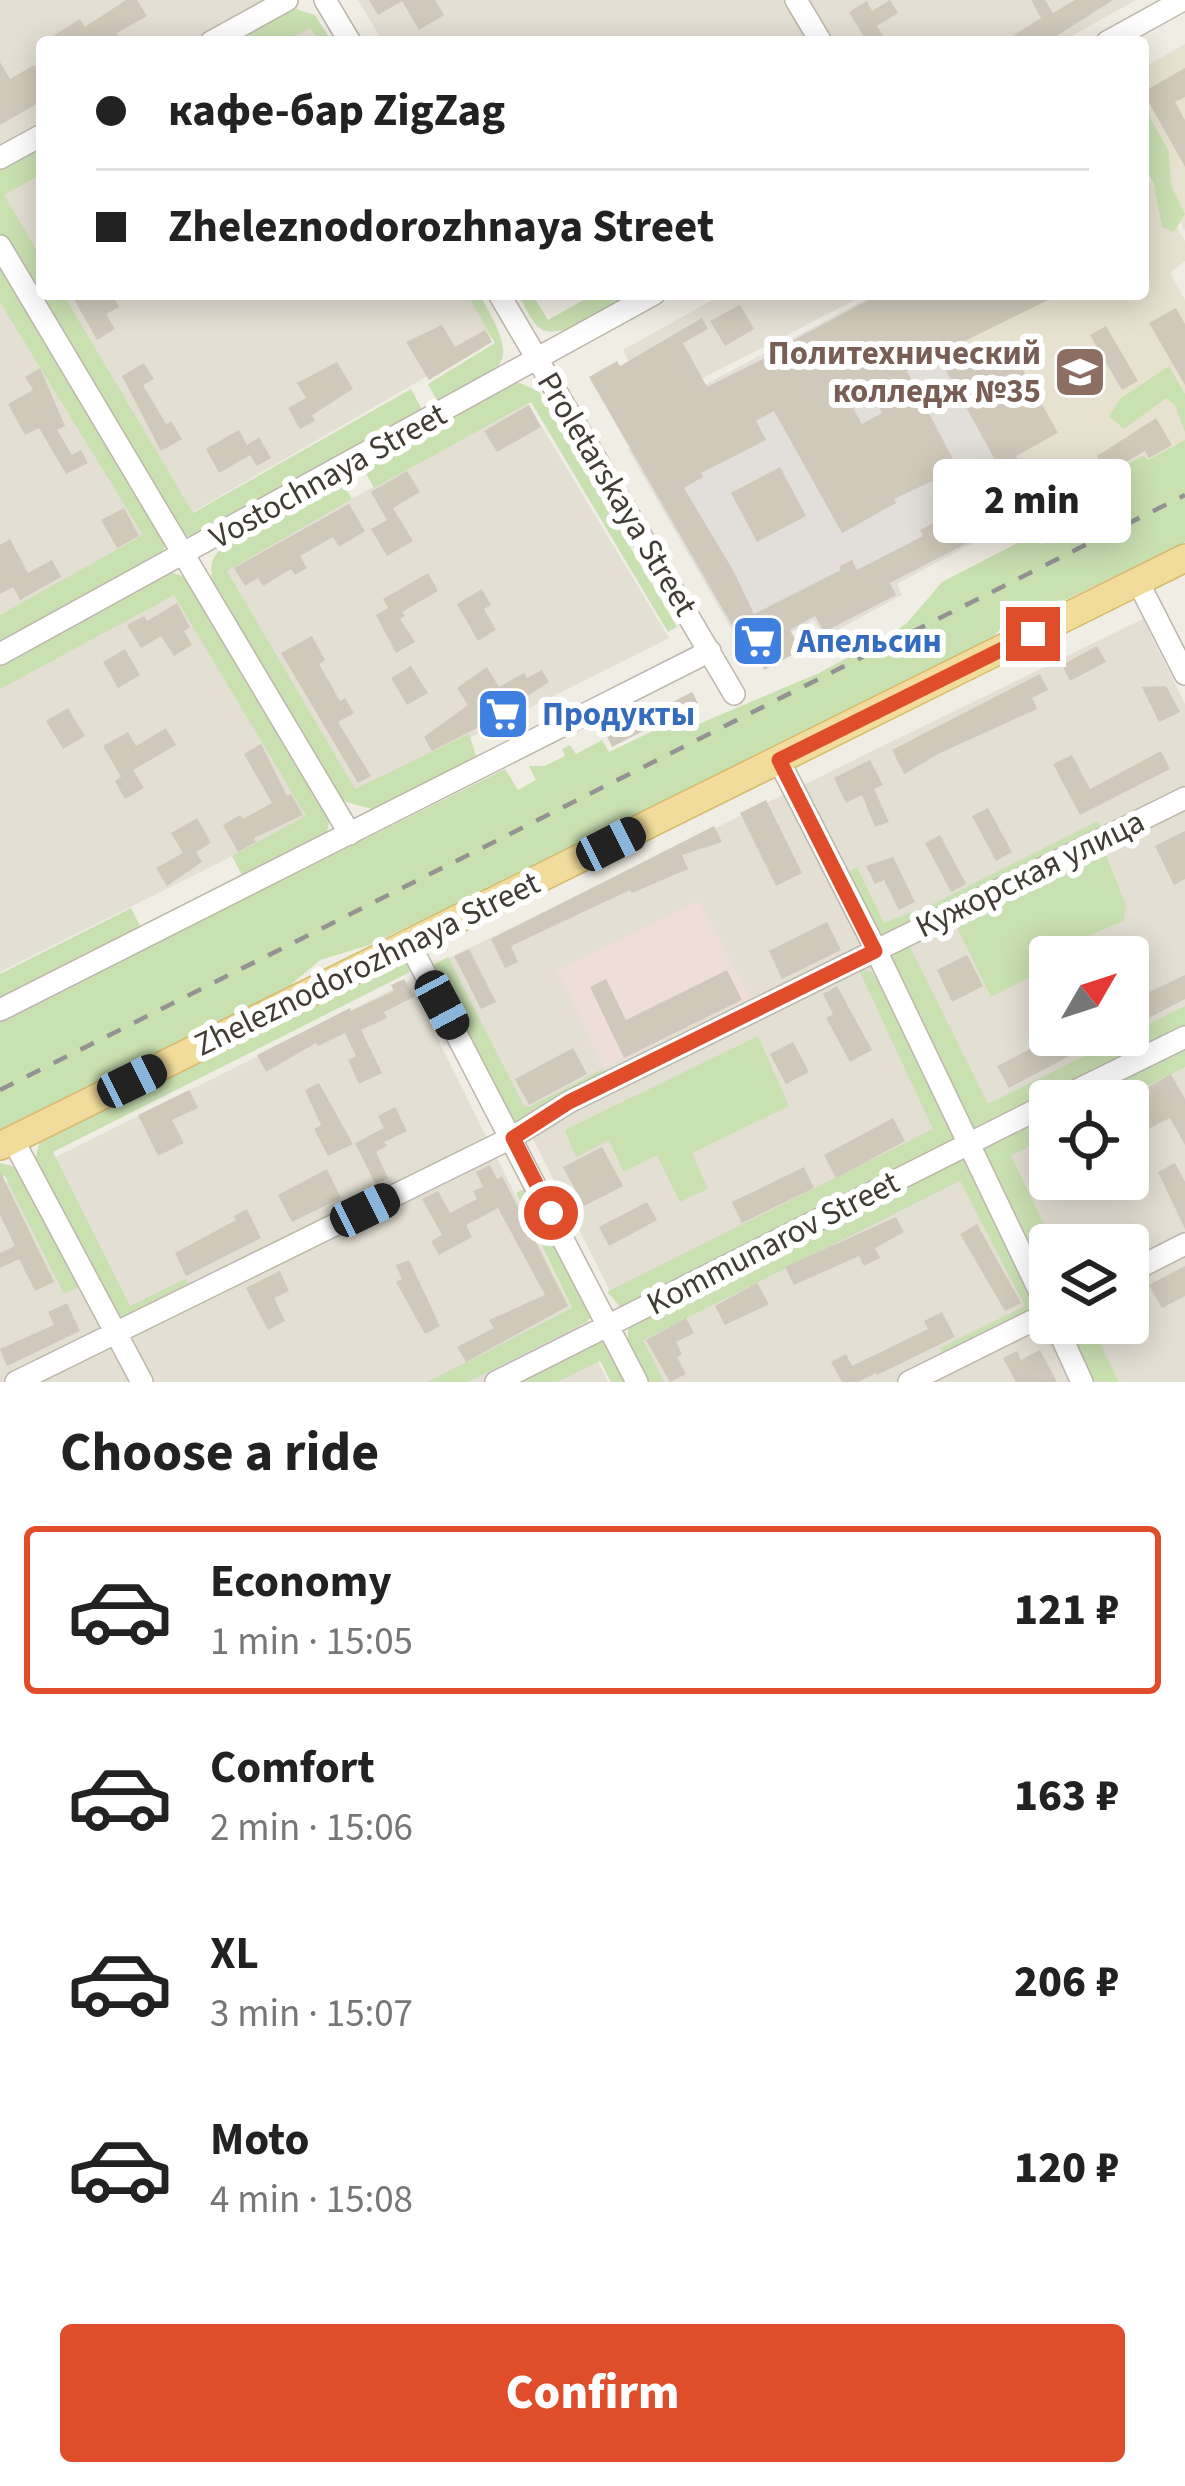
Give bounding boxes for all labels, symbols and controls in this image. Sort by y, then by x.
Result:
text: кафе-бар ZigZag [168,79,505,143]
text: Zheleznodorozhnaya Street [168,195,714,259]
place label: Политехнический колледж №35 [768,330,1041,415]
school or university icon: Политехнический колледж №35 [1052,344,1108,400]
street label: Proletarskaya Street [525,363,709,625]
street label: Vostochnaya Street [201,391,455,561]
callout: 2 min [934,460,1132,544]
text: 2 min [984,473,1080,529]
route end [1006,607,1060,661]
supermarket icon: Апельсин [730,613,786,669]
place label: Апельсин [796,618,942,665]
supermarket icon: Продукты [475,686,531,742]
place label: Продукты [542,691,695,738]
street label: Кужорская улица [907,798,1153,950]
car [571,812,651,876]
street label: Zheleznodorozhnaya Street [186,860,548,1068]
north arrow [1029,936,1149,1056]
map controls [1029,936,1149,1344]
car [409,965,475,1045]
car [92,1049,172,1113]
button: locate [1029,1080,1149,1200]
street label: Kommunarov Street [639,1159,907,1327]
car [325,1178,405,1242]
route start [524,1186,578,1240]
button: layers [1029,1224,1149,1344]
text: Choose a ride [60,1415,379,1492]
text: Economy [210,1550,392,1614]
icon: car [66,1556,174,1664]
text: 121 ₽ [1014,1578,1119,1642]
text: 1 min · 15:05 [210,1614,413,1670]
text: Comfort [210,1736,375,1800]
icon: car [66,1742,174,1850]
text: 163 ₽ [1014,1764,1119,1828]
text: 2 min · 15:06 [210,1800,413,1856]
text: XL [210,1922,259,1986]
icon: car [66,1928,174,2036]
text: 206 ₽ [1014,1950,1119,2014]
text: 3 min · 15:07 [210,1986,413,2042]
text: Moto [210,2108,309,2172]
icon: car [66,2114,174,2222]
text: 120 ₽ [1014,2136,1119,2200]
text: 4 min · 15:08 [210,2172,413,2228]
button: Confirm [60,2324,1125,2462]

